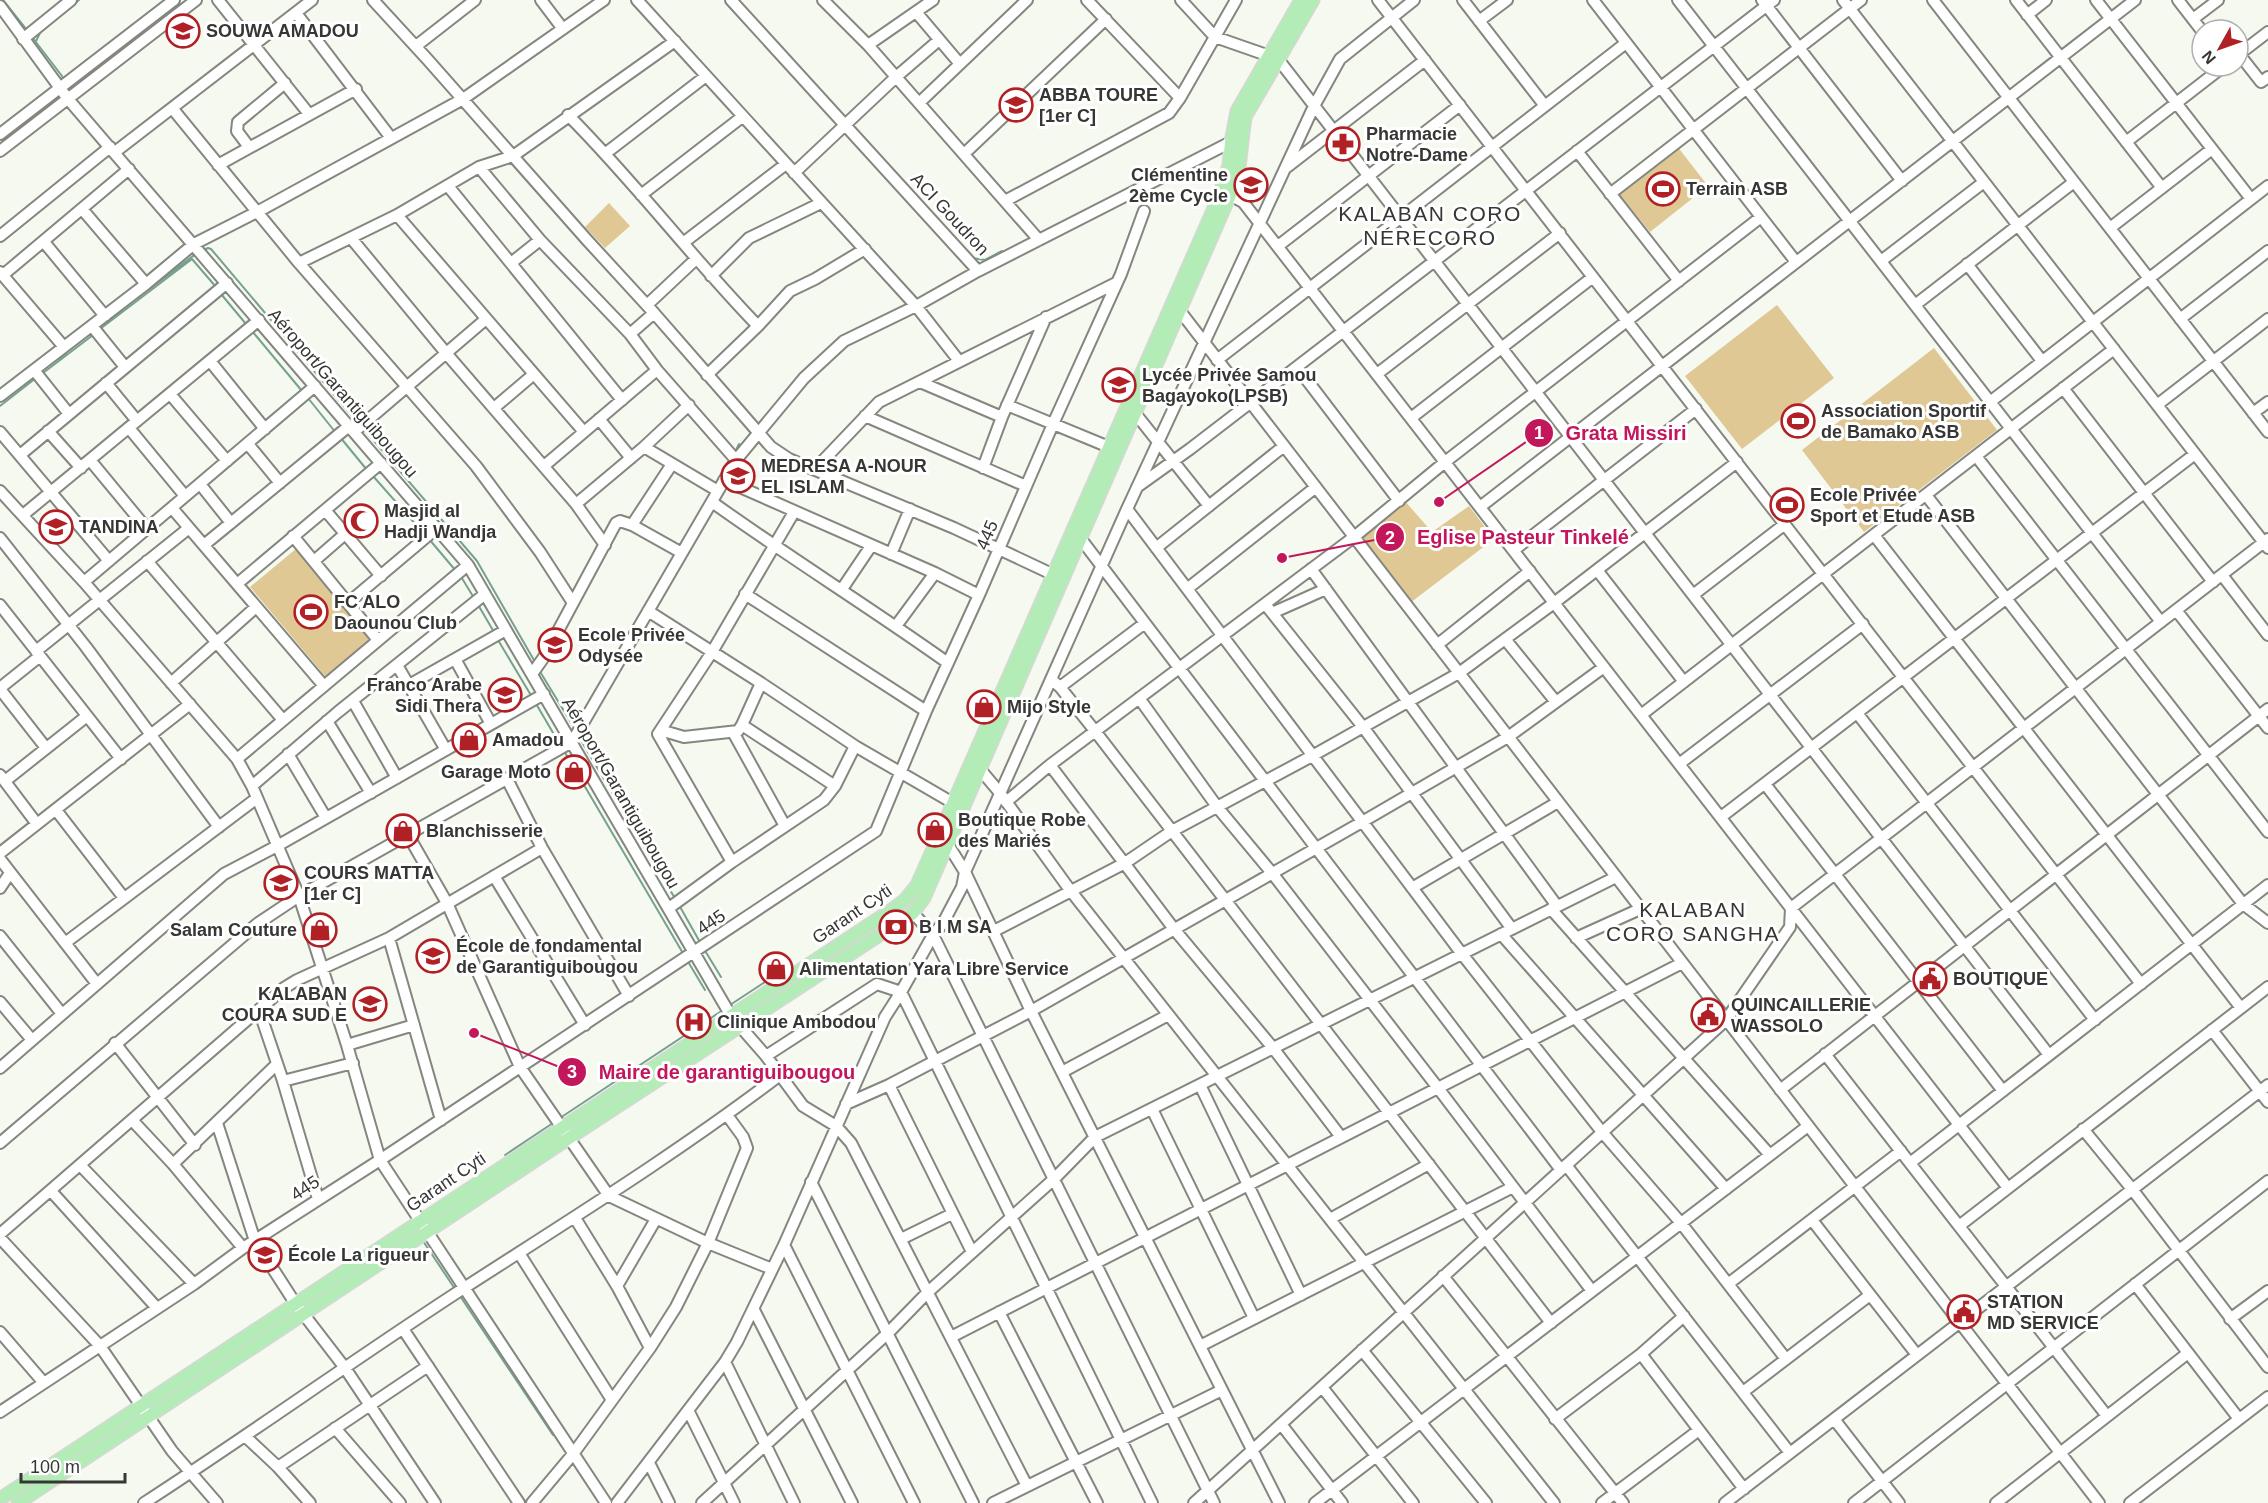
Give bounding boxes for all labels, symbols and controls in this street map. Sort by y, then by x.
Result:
school or university icon: SOUWA AMADOU [165,13,201,49]
north arrow [2190,18,2250,78]
place label: SOUWA AMADOU [206,21,359,41]
text: N [2199,47,2219,67]
place label: ABBA TOURE [1er C] [1039,85,1158,126]
school or university icon: ABBA TOURE [1er C] [998,87,1034,123]
place label: Pharmacie Notre-Dame [1366,124,1468,165]
pharmacy icon: Pharmacie Notre-Dame [1325,126,1361,162]
place label: Clémentine 2ème Cycle [1129,165,1228,206]
school or university icon: Clémentine 2ème Cycle [1233,167,1269,203]
street label: ACI Goudron [907,169,993,259]
sports icon: Terrain ASB [1645,171,1681,207]
place label: Terrain ASB [1686,179,1788,199]
district label: KALABAN CORO NÉRECORO [1338,202,1522,249]
street label: Aéroport/Garantiguibougou [264,304,422,482]
place label: Lycée Privée Samou Bagayoko(LPSB) [1142,365,1316,406]
school or university icon: Lycée Privée Samou Bagayoko(LPSB) [1101,367,1137,403]
place label: Association Sportif de Bamako ASB [1821,401,1987,442]
sports icon: Association Sportif de Bamako ASB [1780,403,1816,439]
callout: Grata Missiri [1524,414,1699,452]
text: Grata Missiri [1565,422,1687,444]
text: 1 [1534,423,1544,443]
place label: MEDRESA A-NOUR EL ISLAM [761,456,927,497]
school or university icon: MEDRESA A-NOUR EL ISLAM [720,458,756,494]
place label: Ecole Privée Sport et Etude ASB [1810,485,1975,526]
sports icon: Ecole Privée Sport et Etude ASB [1769,487,1805,523]
place label: Masjid al Hadji Wandja [384,501,497,542]
mosque icon: Masjid al Hadji Wandja [343,503,379,539]
school or university icon: TANDINA [38,509,74,545]
place label: TANDINA [79,517,159,537]
street label: 445 [972,517,1002,553]
callout: Eglise Pasteur Tinkelé [1375,518,1641,556]
text: Eglise Pasteur Tinkelé [1417,526,1629,548]
text: 2 [1385,528,1395,548]
place label: FC ALO Daounou Club [334,592,457,633]
sports icon: FC ALO Daounou Club [293,594,329,630]
place label: Ecole Privée Odysée [578,625,685,666]
school or university icon: Ecole Privée Odysée [537,627,573,663]
place label: Franco Arabe Sidi Thera [367,675,483,716]
school or university icon: Franco Arabe Sidi Thera [487,677,523,713]
shop icon: Mijo Style [966,689,1002,725]
street label: Aéroport/Garantiguibougou [558,694,684,892]
place label: Mijo Style [1007,697,1091,717]
shop icon: Amadou [451,722,487,758]
place label: Amadou [492,730,564,750]
shop icon: Garage Moto [556,754,592,790]
place label: Garage Moto [441,762,551,782]
place label: Boutique Robe des Mariés [958,810,1086,851]
shop icon: Boutique Robe des Mariés [917,812,953,848]
shop icon: Blanchisserie [385,813,421,849]
place label: Blanchisserie [426,821,543,841]
place label: COURS MATTA [1er C] [304,863,434,904]
school or university icon: COURS MATTA [1er C] [263,865,299,901]
street label: Garant Cyti [809,880,895,948]
district label: KALABAN CORO SANGHA [1606,898,1780,945]
street label: 445 [693,905,729,939]
bank icon: B I M SA [878,909,914,945]
shop icon: Salam Couture [302,912,338,948]
place label: B I M SA [919,917,992,937]
place label: Salam Couture [170,920,297,940]
place label: École de fondamental de Garantiguibougou [456,935,642,977]
school or university icon: École de fondamental de Garantiguibougou [415,938,451,974]
shop icon: Alimentation Yara Libre Service [758,951,794,987]
place label: Alimentation Yara Libre Service [799,959,1069,979]
public building icon: BOUTIQUE [1912,961,1948,997]
place label: BOUTIQUE [1953,969,2048,989]
place label: KALABAN COURA SUD E [222,984,347,1025]
school or university icon: KALABAN COURA SUD E [352,986,388,1022]
place label: QUINCAILLERIE WASSOLO [1731,995,1871,1036]
public building icon: QUINCAILLERIE WASSOLO [1690,997,1726,1033]
hospital icon: Clinique Ambodou [676,1004,712,1040]
place label: Clinique Ambodou [717,1012,876,1032]
callout: Maire de garantiguibougou [557,1053,868,1091]
text: Maire de garantiguibougou [599,1061,855,1083]
text: 3 [567,1062,577,1082]
street label: Garant Cyti [403,1148,489,1216]
street label: 445 [287,1171,323,1205]
school or university icon: École La rigueur [247,1237,283,1273]
place label: École La rigueur [288,1244,429,1265]
place label: STATION MD SERVICE [1987,1292,2099,1333]
public building icon: STATION MD SERVICE [1946,1294,1982,1330]
scale bar [21,1446,124,1484]
text: 100 m [30,1457,80,1477]

